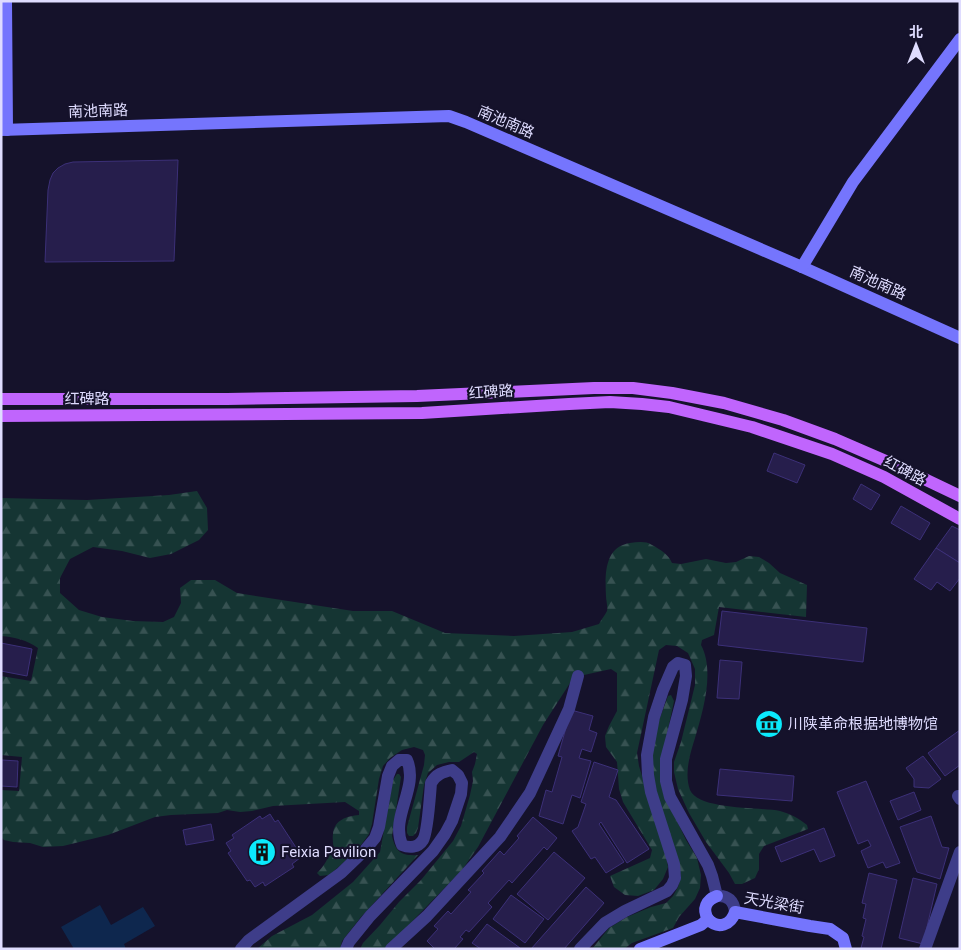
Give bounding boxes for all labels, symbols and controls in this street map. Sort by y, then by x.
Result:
north arrow [891,20,941,70]
text: 北 [909,24,923,40]
street label: 南池南路 [68,101,128,121]
street label: 南池南路 [475,102,537,142]
street label: 南池南路 [847,263,909,303]
street label: 红碑路 [468,381,514,403]
street label: 红碑路 [64,390,110,408]
street label: 红碑路 [881,452,929,490]
museum icon: 川陕革命根据地博物馆 [754,709,784,739]
place label: 川陕革命根据地博物馆 [788,715,938,733]
building icon: Feixia Pavilion [247,837,277,867]
place label: Feixia Pavilion [281,843,376,861]
street label: 天光梁街 [743,889,805,917]

